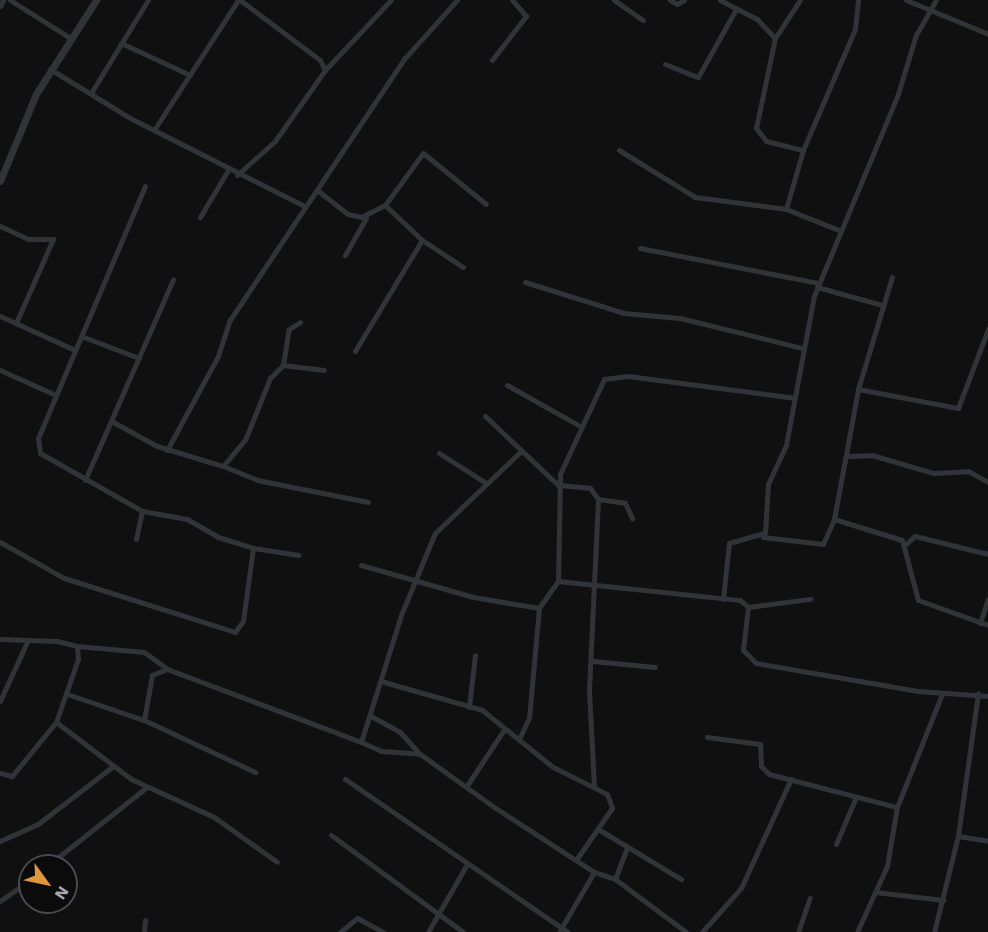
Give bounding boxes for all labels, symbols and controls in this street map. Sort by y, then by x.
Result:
north arrow [18,854,78,914]
text: N [51,883,73,903]

